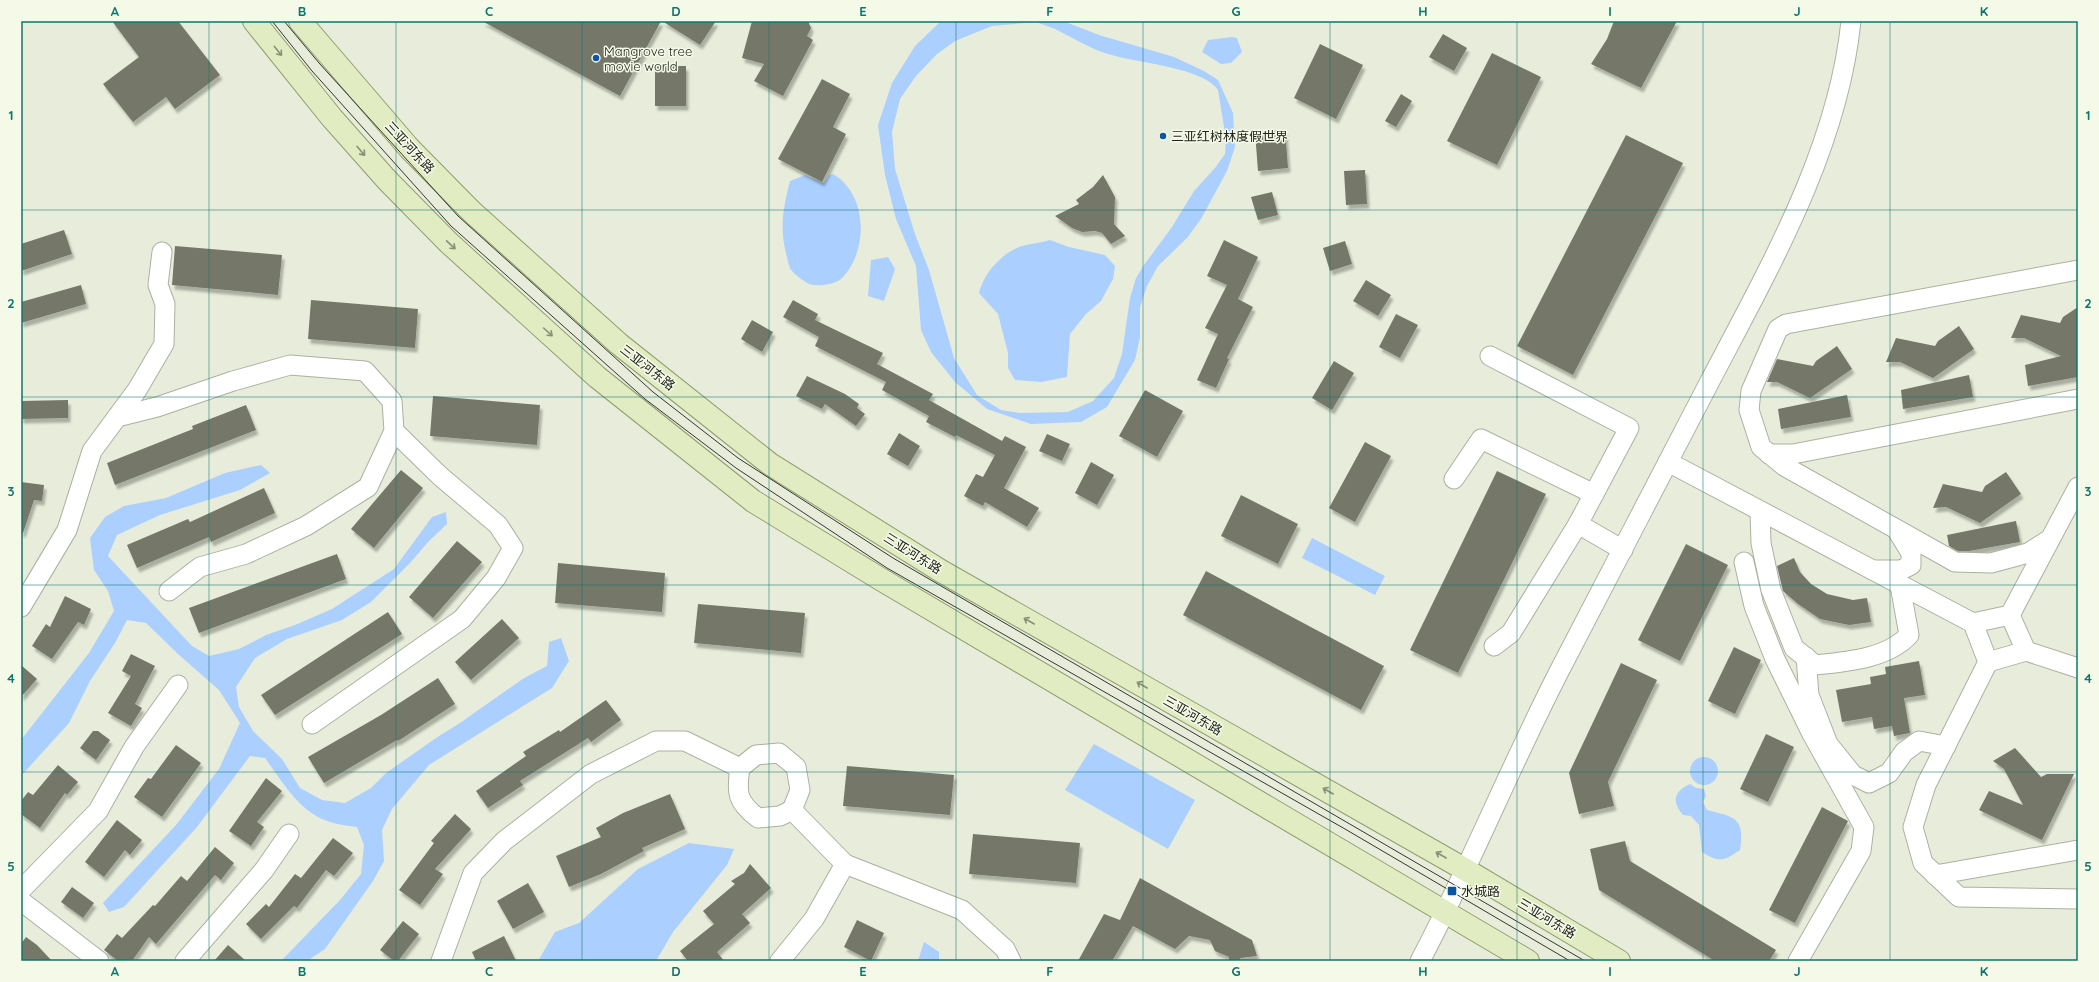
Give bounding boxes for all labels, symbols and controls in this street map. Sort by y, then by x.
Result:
text: A [111,3,120,19]
text: B [298,3,306,19]
text: C [485,3,493,19]
text: D [671,3,681,19]
text: E [859,3,867,19]
text: F [1046,3,1054,19]
text: G [1231,3,1241,19]
text: H [1418,3,1428,19]
text: I [1608,3,1612,19]
text: J [1793,3,1801,19]
text: K [1980,3,1989,19]
place label: Mangrove tree movie world [604,43,692,74]
one-way arrow [274,46,282,57]
marker: Mangrove tree movie world [591,53,601,63]
text: 1 [8,107,14,123]
text: 1 [2085,107,2091,123]
street label: 三亚河东路 [382,118,438,176]
place label: 三亚红树林度假世界 [1171,128,1288,144]
marker: 三亚红树林度假世界 [1158,131,1168,141]
one-way arrow [357,146,366,156]
one-way arrow [446,240,456,250]
text: 2 [7,295,15,311]
text: 2 [2084,295,2092,311]
one-way arrow [542,327,552,336]
street label: 三亚河东路 [617,341,679,393]
text: 3 [8,483,15,499]
text: 3 [2085,483,2092,499]
street label: 三亚河东路 [881,529,945,577]
one-way arrow [1023,616,1035,624]
text: 4 [7,670,15,686]
text: 4 [2084,670,2092,686]
one-way arrow [1136,681,1148,689]
street label: 三亚河东路 [1161,692,1225,738]
one-way arrow [1322,787,1334,794]
one-way arrow [1435,851,1447,859]
text: 5 [7,858,15,874]
text: 5 [2084,858,2092,874]
place label: 水城路 [1461,883,1500,899]
marker: 水城路 [1446,885,1458,897]
street label: 三亚河东路 [1515,894,1579,942]
text: A [111,963,120,979]
text: B [298,963,306,979]
text: C [485,963,493,979]
text: D [671,963,681,979]
text: E [859,963,867,979]
text: F [1046,963,1054,979]
text: G [1231,963,1241,979]
text: H [1418,963,1428,979]
text: I [1608,963,1612,979]
text: J [1793,963,1801,979]
text: K [1980,963,1989,979]

